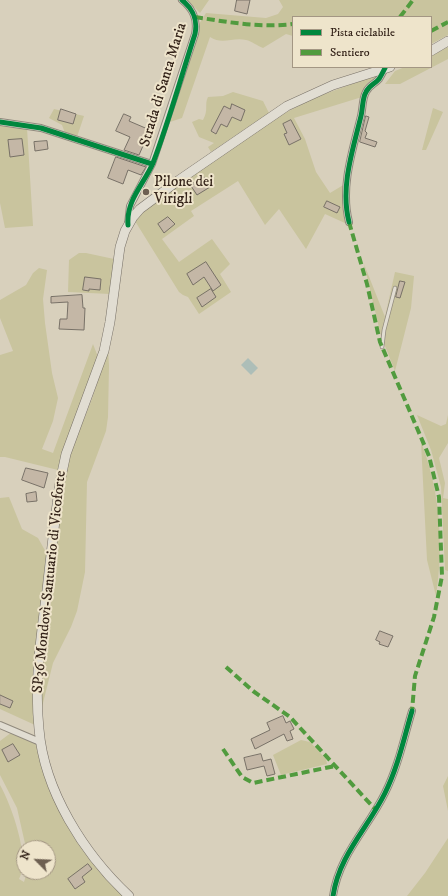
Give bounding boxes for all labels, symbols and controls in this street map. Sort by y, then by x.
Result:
legend [292,16,432,68]
street label: Strada di Santa Maria [137,21,191,149]
text: Pista ciclabile [330,25,395,40]
text: Sentiero [330,45,370,60]
place label: Pilone dei Virigli [154,174,213,209]
marker: Pilone dei Virigli [141,187,151,197]
street label: SP36 Mondovì-Santuario di Vicoforte [29,470,71,694]
north arrow [16,840,56,880]
text: N [18,849,34,862]

